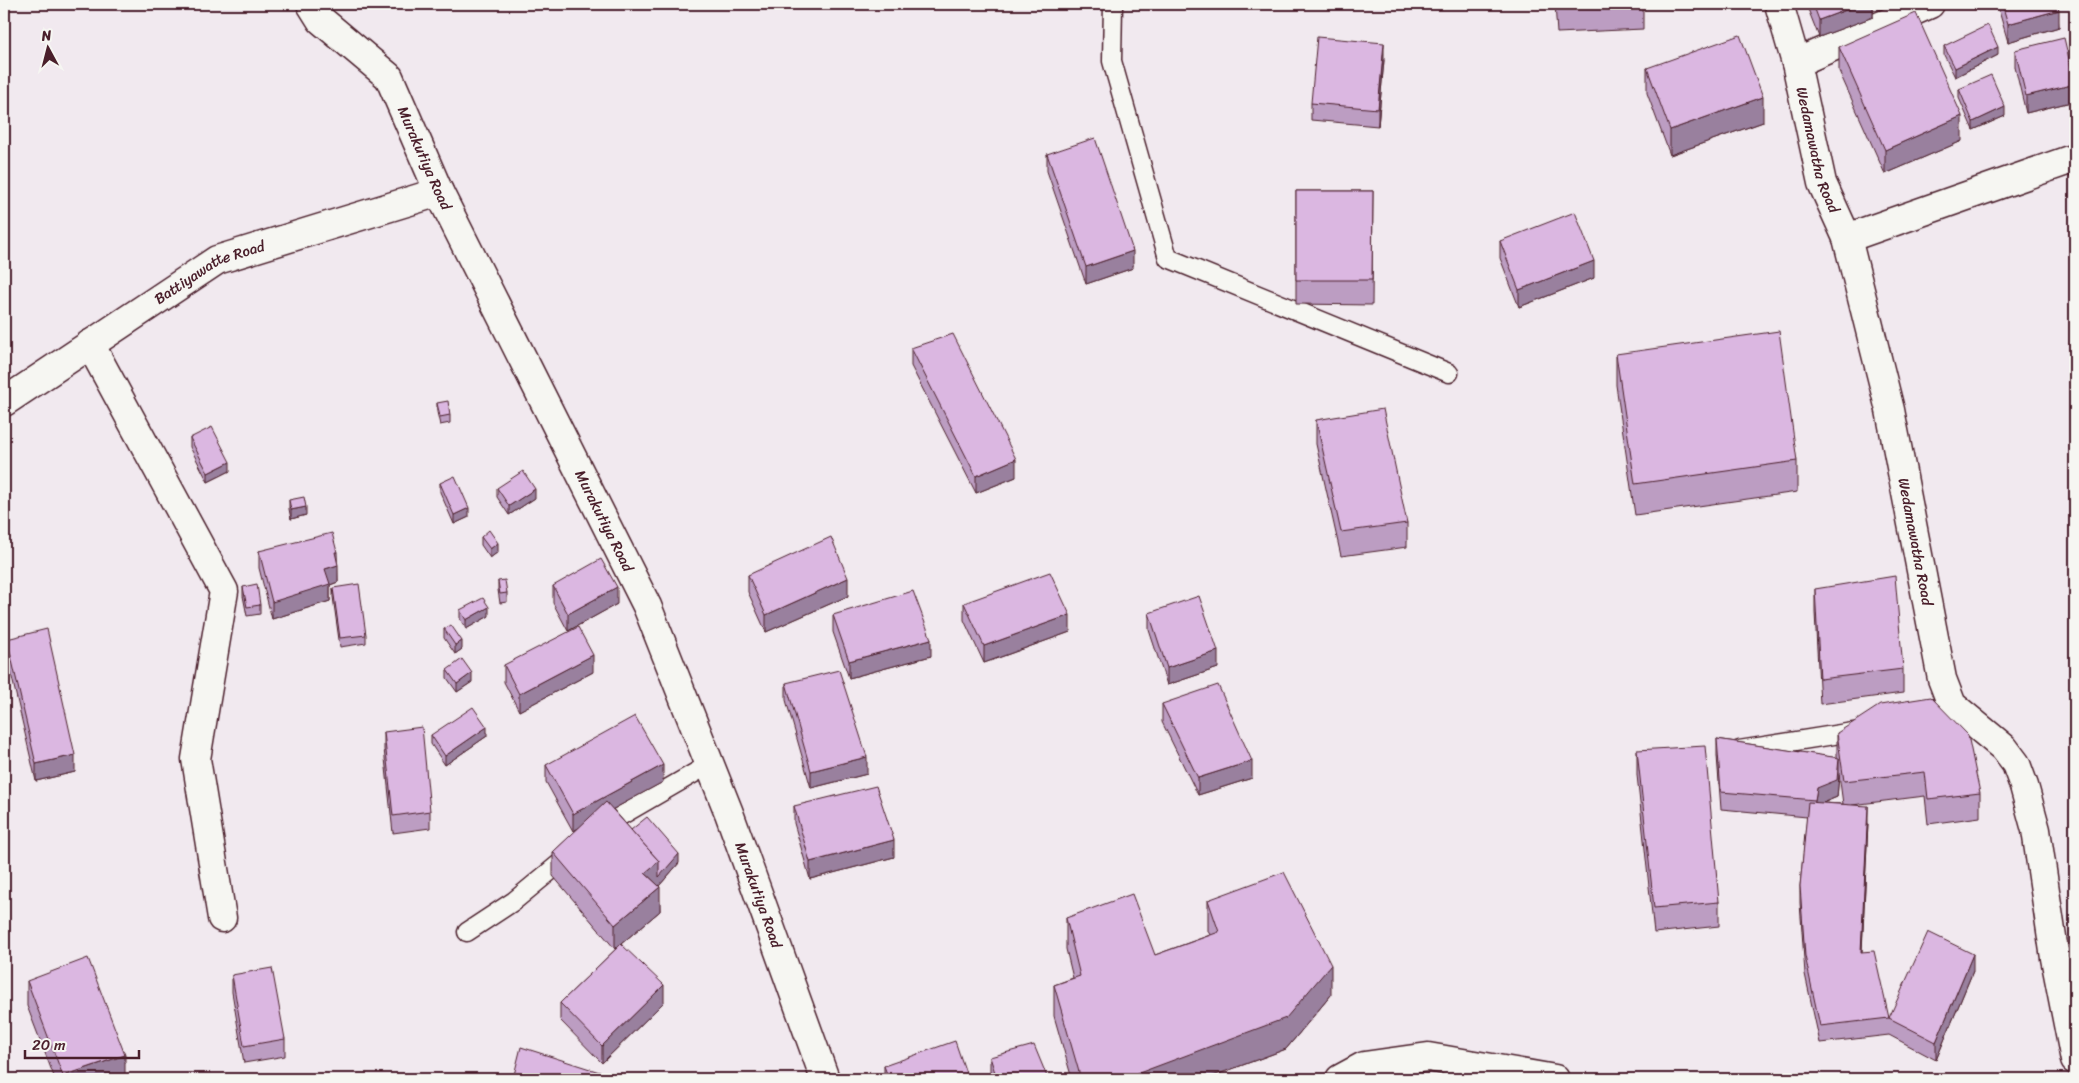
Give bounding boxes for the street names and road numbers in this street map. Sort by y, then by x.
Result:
street label: Wedamawatha Road [1789,85,1847,218]
street label: Murakutiya Road [390,102,460,216]
street label: Battiyawatte Road [149,233,269,312]
street label: Murakutiya Road [568,465,641,577]
street label: Wedamawatha Road [1890,476,1941,609]
street label: Murakutiya Road [727,838,790,953]

